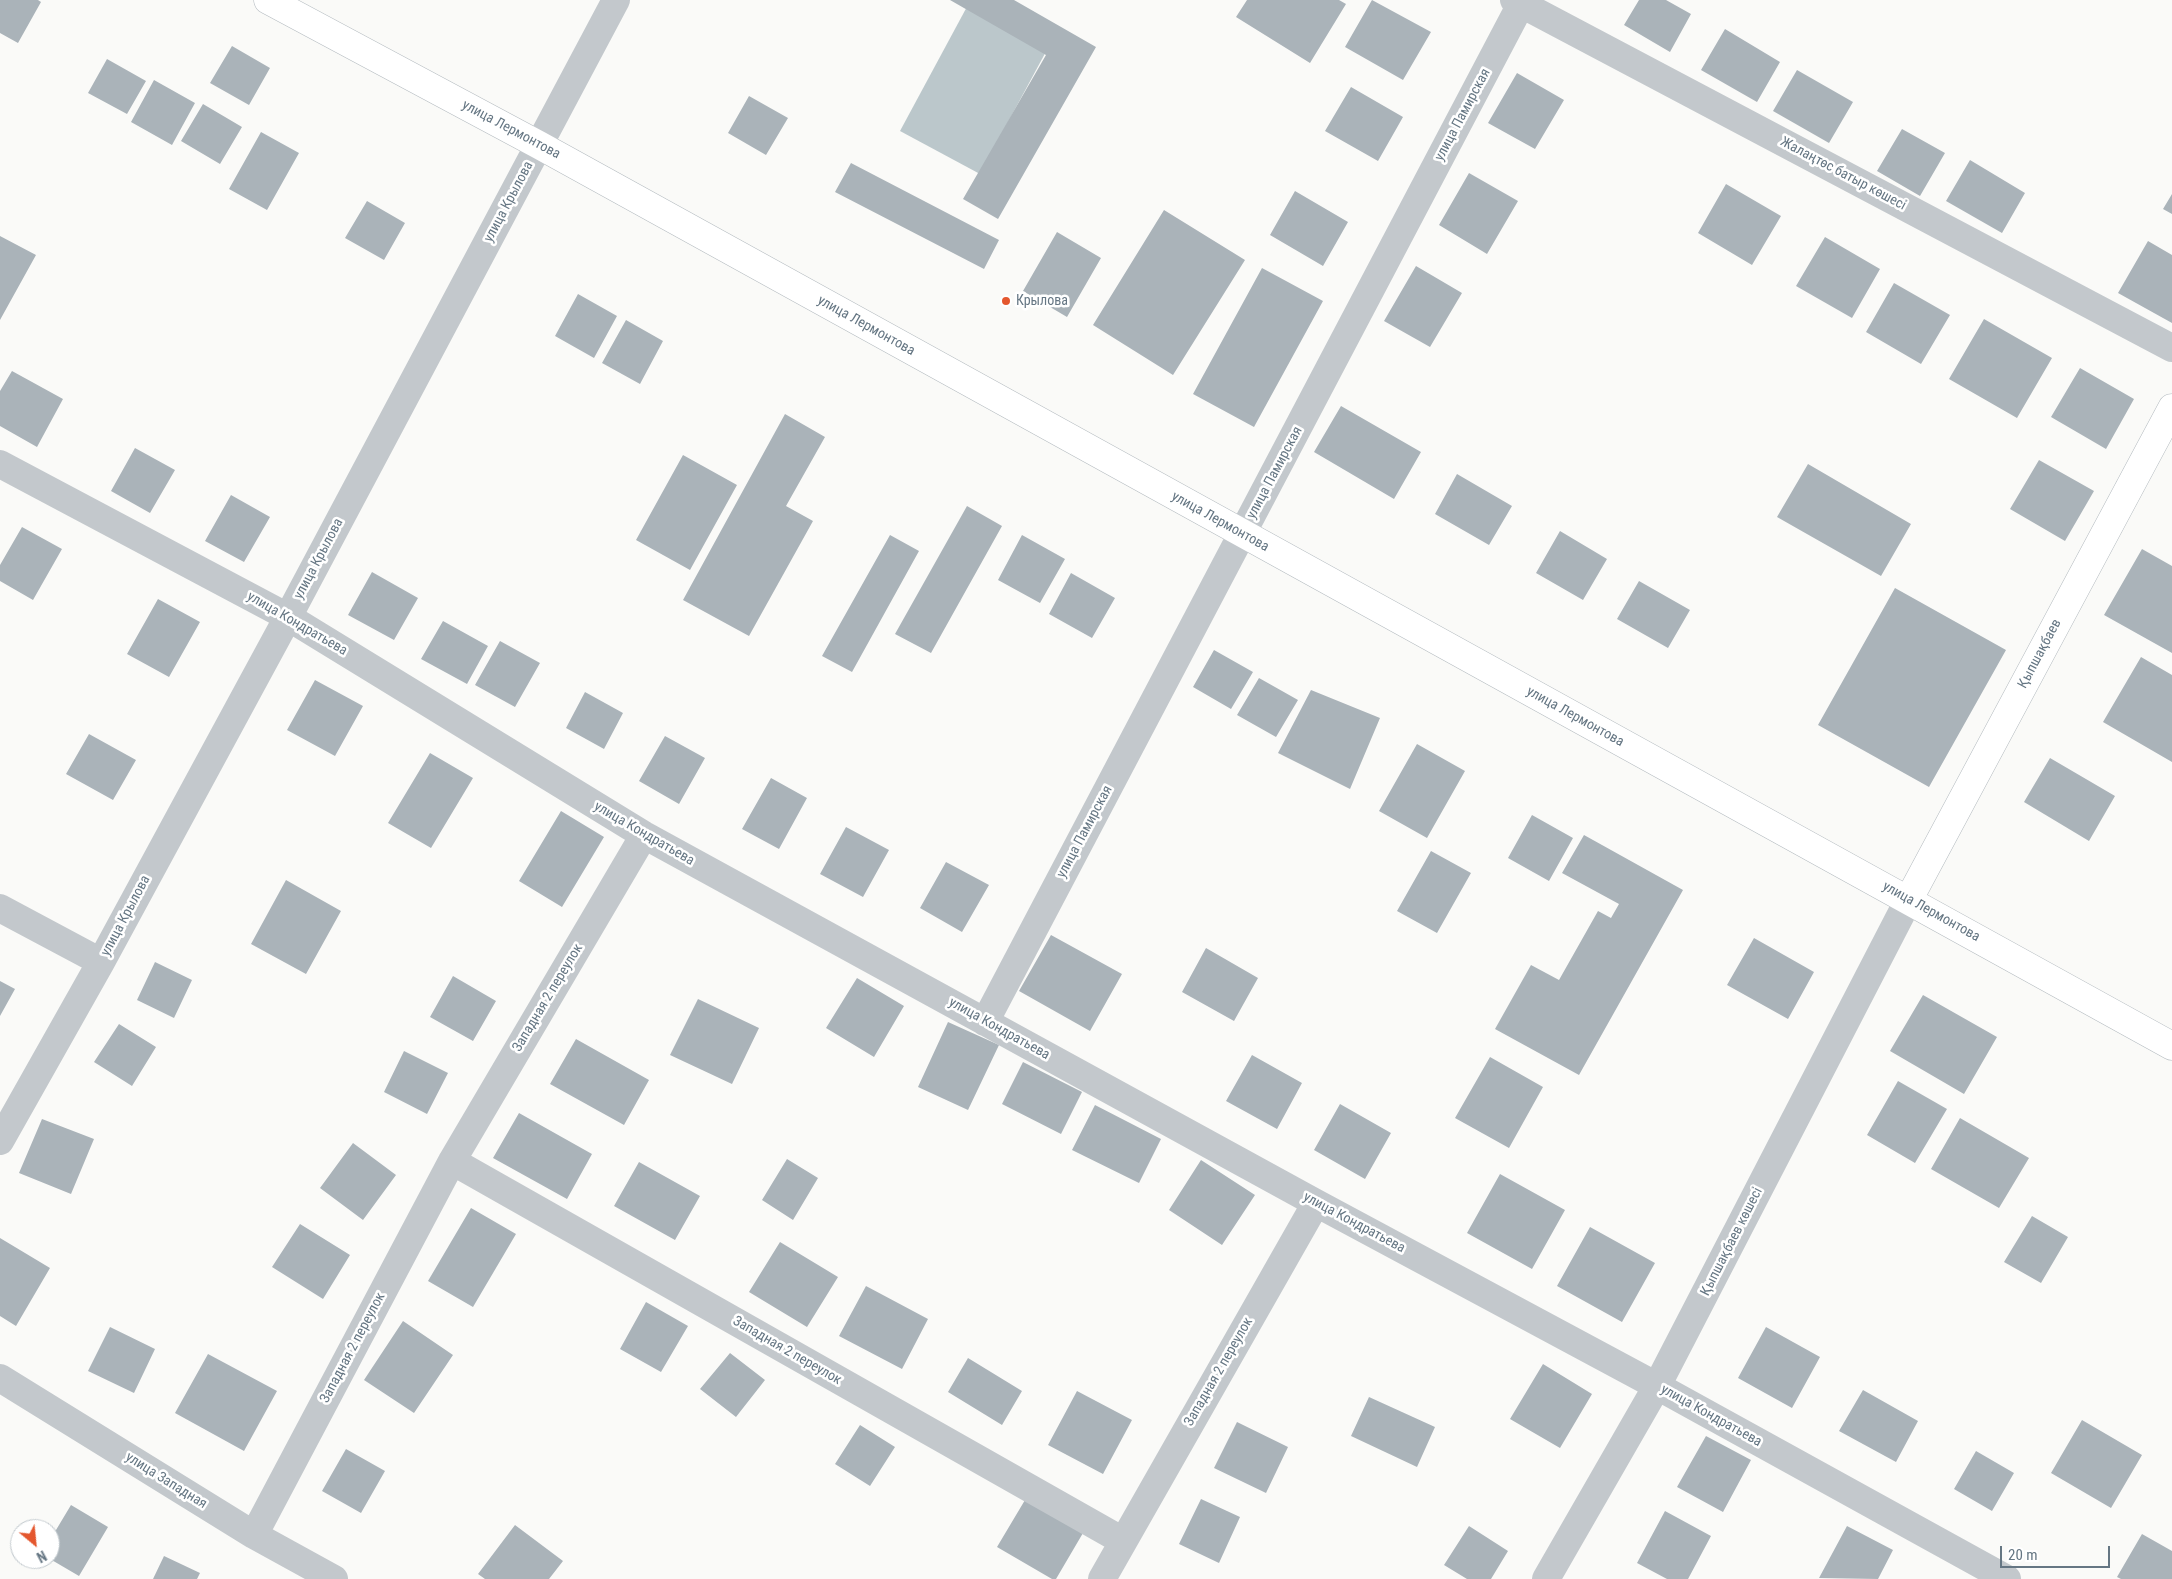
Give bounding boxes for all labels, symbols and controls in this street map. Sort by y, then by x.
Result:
street label: улица Памирская [1432,66,1494,164]
street label: улица Лермонтова [459,97,563,163]
street label: Жалаңтөс батыр көшесі [1777,134,1909,214]
street label: улица Крылова [481,159,537,245]
street label: улица Лермонтова [814,292,918,360]
place label: Крылова [1016,293,1068,309]
marker: Крылова [1000,295,1012,307]
street label: улица Памирская [1244,424,1306,522]
street label: улица Лермонтова [1168,488,1272,556]
street label: улица Крылова [291,516,347,602]
street label: улица Кондратьева [244,589,350,659]
street label: Қыпшақбаев [2015,616,2065,692]
street label: улица Лермонтова [1523,683,1627,751]
street label: улица Памирская [1054,783,1116,881]
street label: улица Кондратьева [591,799,697,869]
street label: улица Крылова [98,873,154,959]
street label: улица Лермонтова [1879,878,1983,946]
street label: Западная 2 переулок [509,941,587,1055]
street label: улица Кондратьева [946,994,1052,1064]
street label: Қыпшақбаев көшесі [1697,1185,1767,1299]
street label: улица Кондратьева [1300,1189,1408,1257]
street label: Западная 2 переулок [317,1290,389,1406]
street label: Западная 2 переулок [730,1313,844,1389]
street label: Западная 2 переулок [1181,1315,1257,1429]
street label: улица Кондратьева [1658,1381,1764,1451]
street label: улица Западная [122,1449,210,1513]
north arrow [10,1519,60,1569]
scale bar [2002,1536,2112,1568]
text: 20 m [2008,1546,2038,1564]
text: N [34,1547,49,1565]

